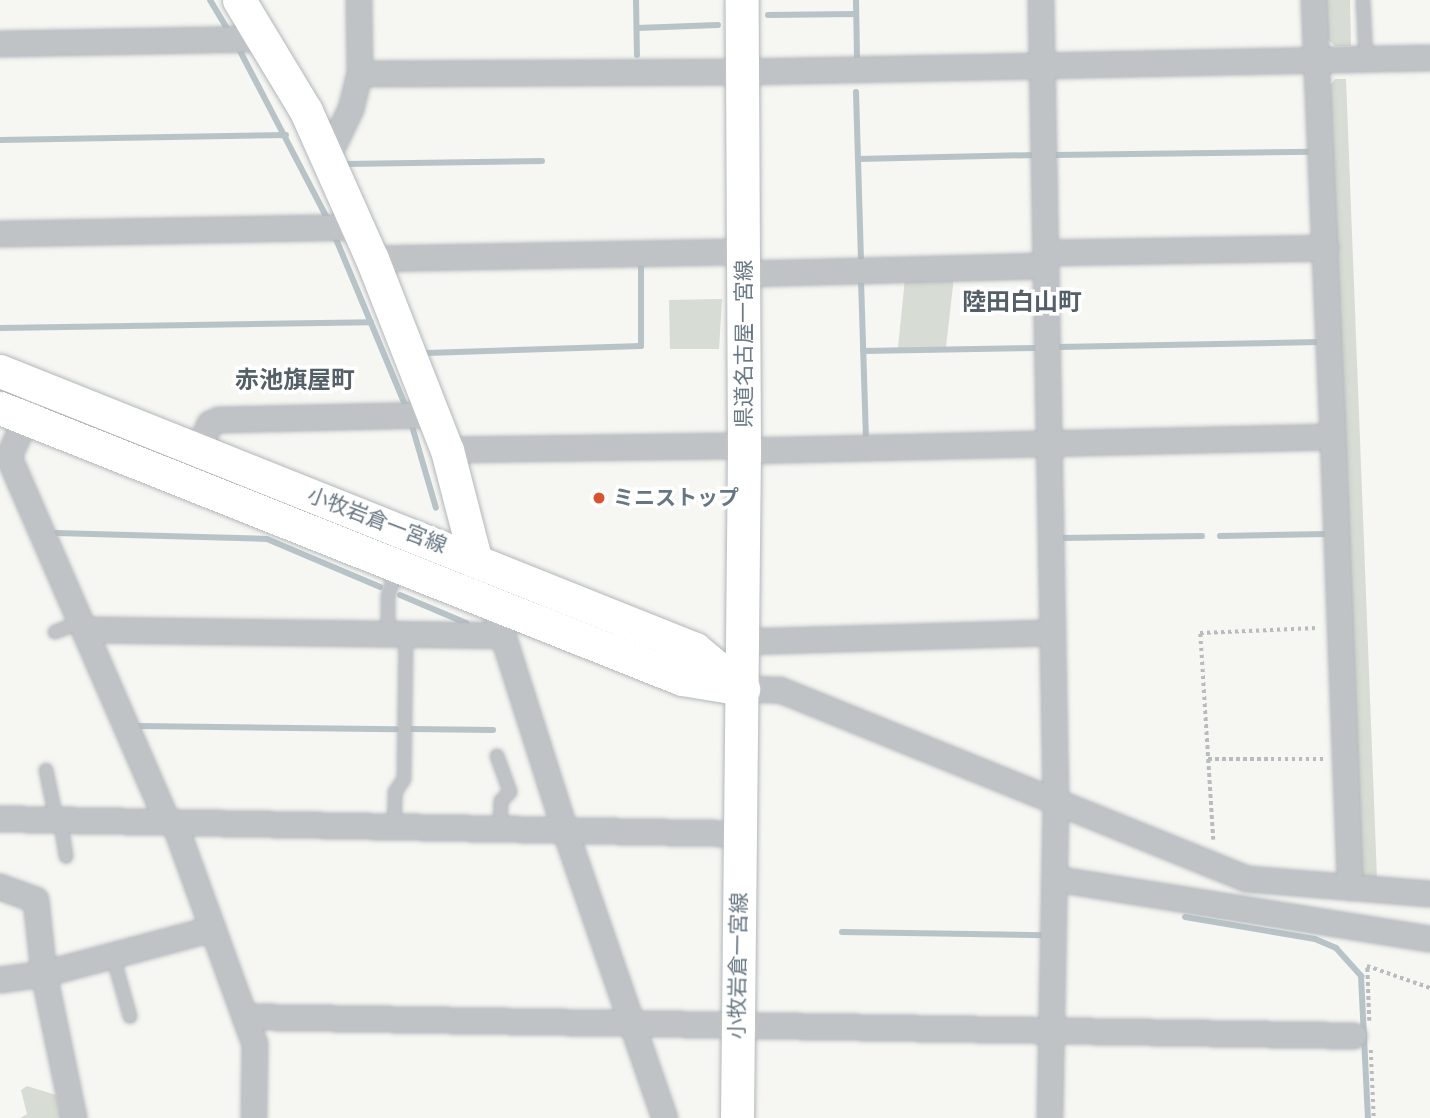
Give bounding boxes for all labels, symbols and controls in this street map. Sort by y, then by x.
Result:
street label: 県道名古屋一宮線 [731,260,757,428]
district label: 陸田白山町 [962,288,1082,316]
district label: 赤池旗屋町 [235,366,355,394]
street label: 小牧岩倉一宮線 [304,482,450,558]
place label: ミニストップ [613,485,739,511]
marker: ミニストップ [591,490,607,506]
street label: 小牧岩倉一宮線 [724,892,752,1040]

